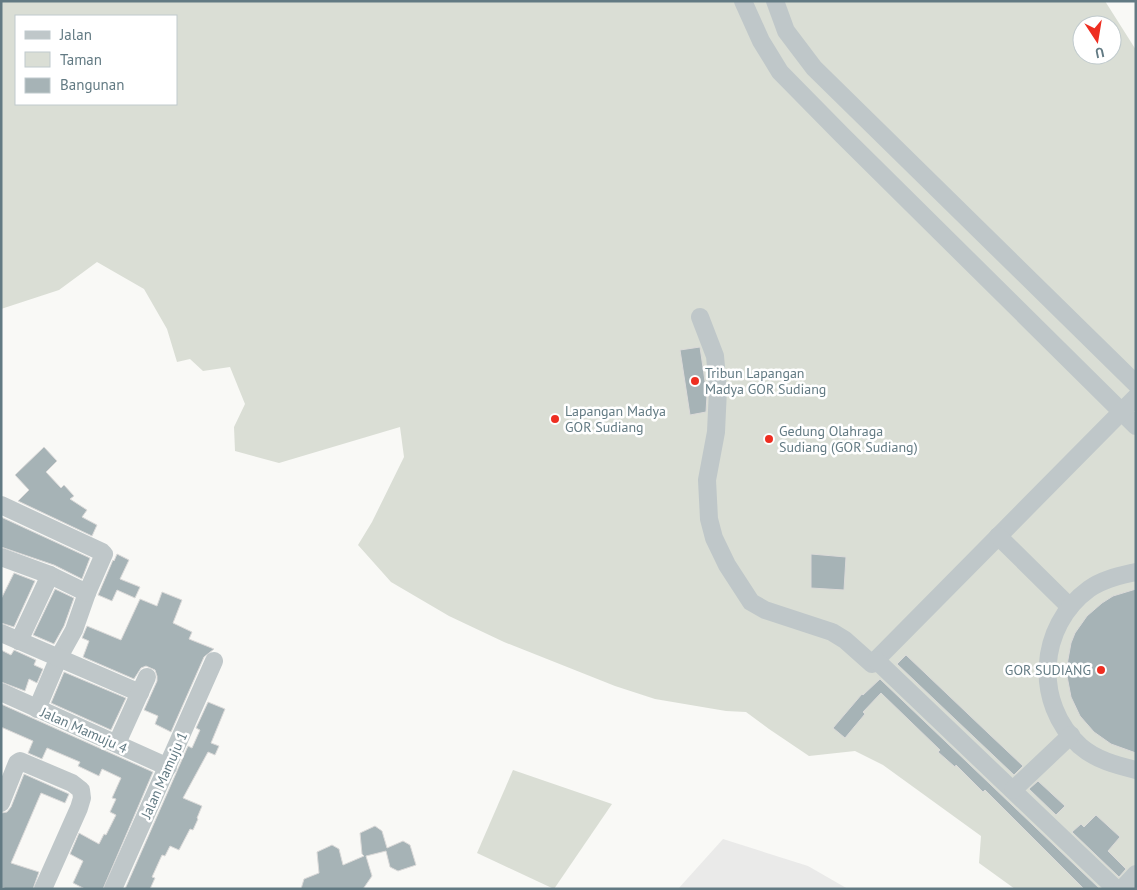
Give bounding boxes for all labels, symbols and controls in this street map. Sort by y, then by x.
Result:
legend [15,15,178,105]
north arrow [1072,15,1122,65]
text: Jalan [59,25,92,44]
text: U [1094,43,1106,62]
text: Taman [60,50,102,69]
text: Bangunan [60,75,124,94]
place label: Tribun Lapangan Madya GOR Sudiang [705,364,826,398]
marker: Tribun Lapangan Madya GOR Sudiang [689,375,701,387]
place label: Lapangan Madya GOR Sudiang [565,402,666,436]
marker: Lapangan Madya GOR Sudiang [549,413,561,425]
place label: Gedung Olahraga Sudiang (GOR Sudiang) [779,422,918,456]
marker: Gedung Olahraga Sudiang (GOR Sudiang) [763,433,775,445]
place label: GOR SUDIANG [1005,661,1091,679]
marker: GOR SUDIANG [1095,664,1107,676]
street label: Jalan Mamuju 4 [37,702,130,757]
street label: Jalan Mamuju 1 [136,729,191,822]

